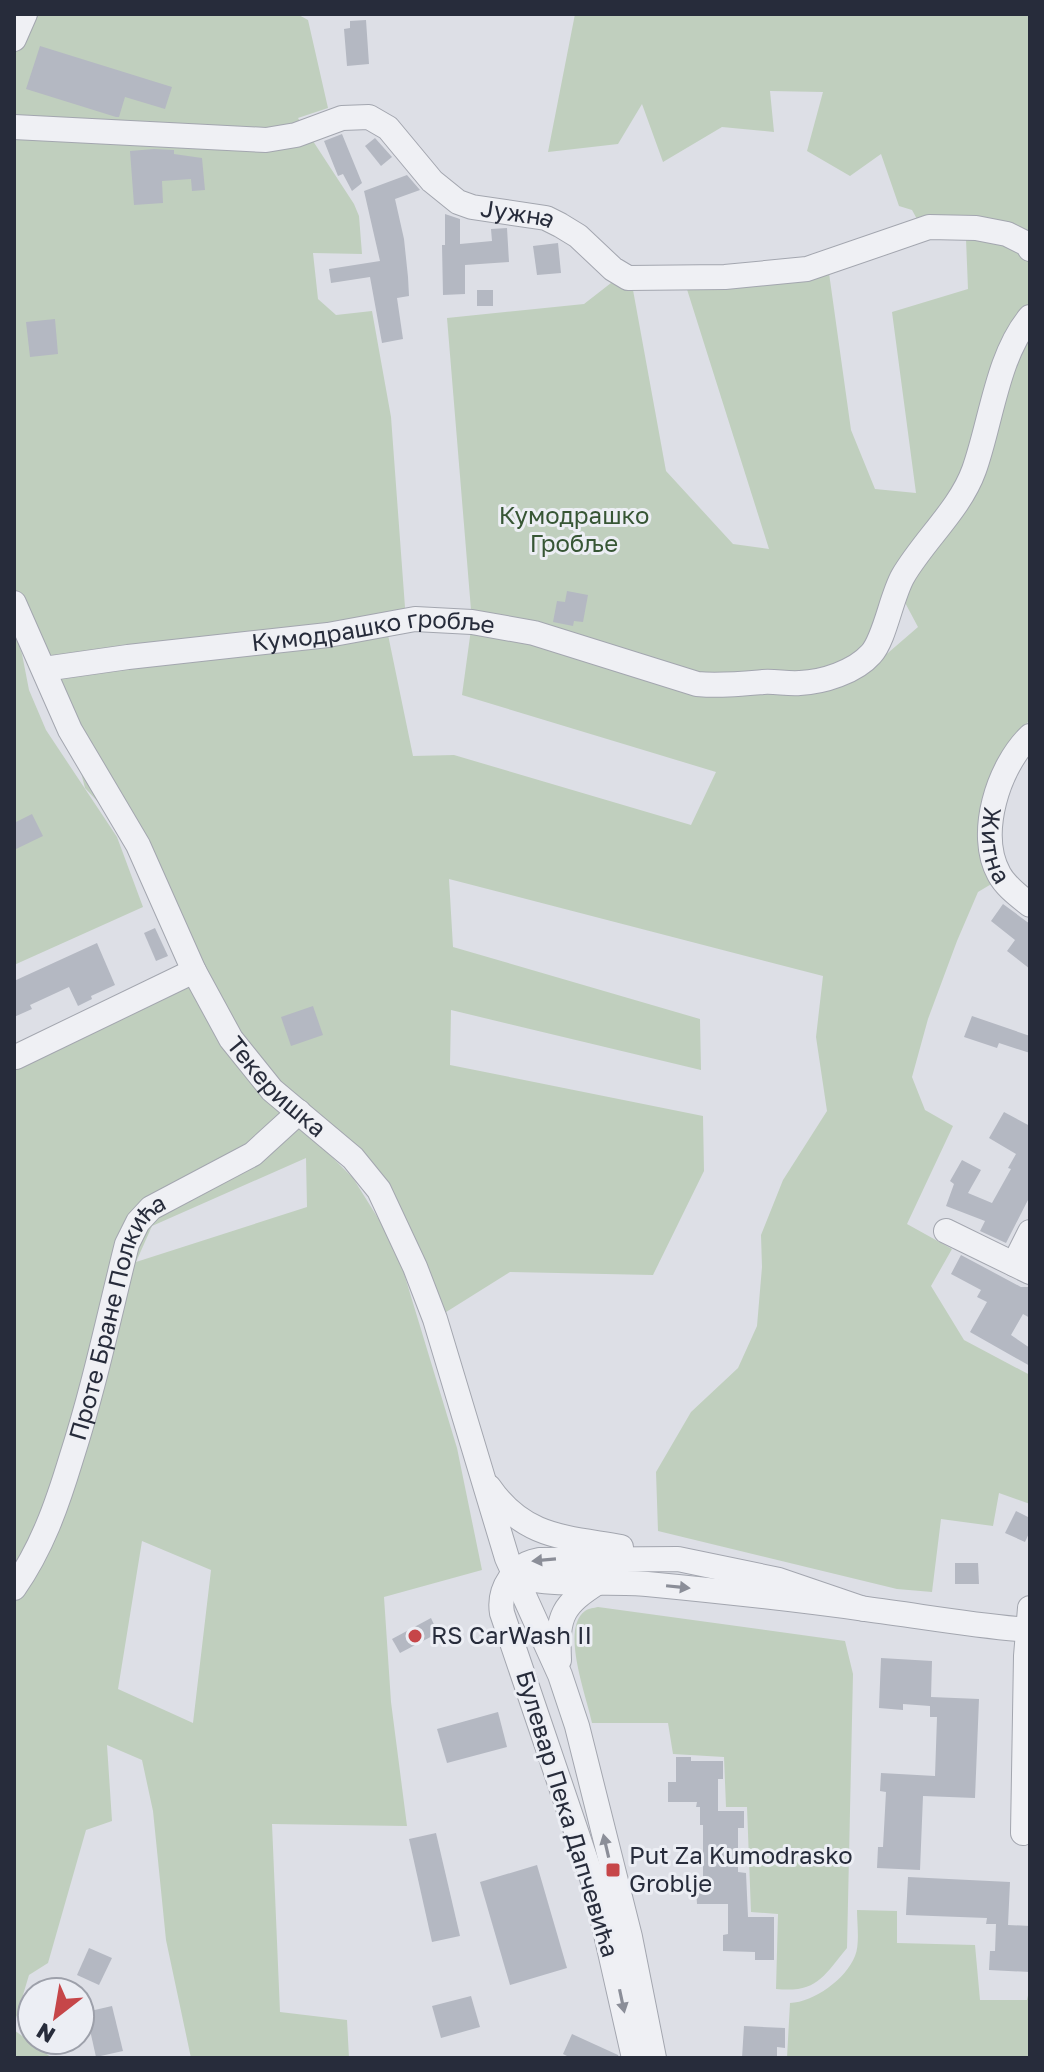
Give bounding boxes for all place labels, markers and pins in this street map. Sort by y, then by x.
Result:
place label: RS CarWash II [431,1620,592,1649]
marker: RS CarWash II [406,1627,424,1645]
place label: Put Za Kumodrasko Groblje [629,1840,853,1897]
marker: Put Za Kumodrasko Groblje [604,1861,622,1879]

